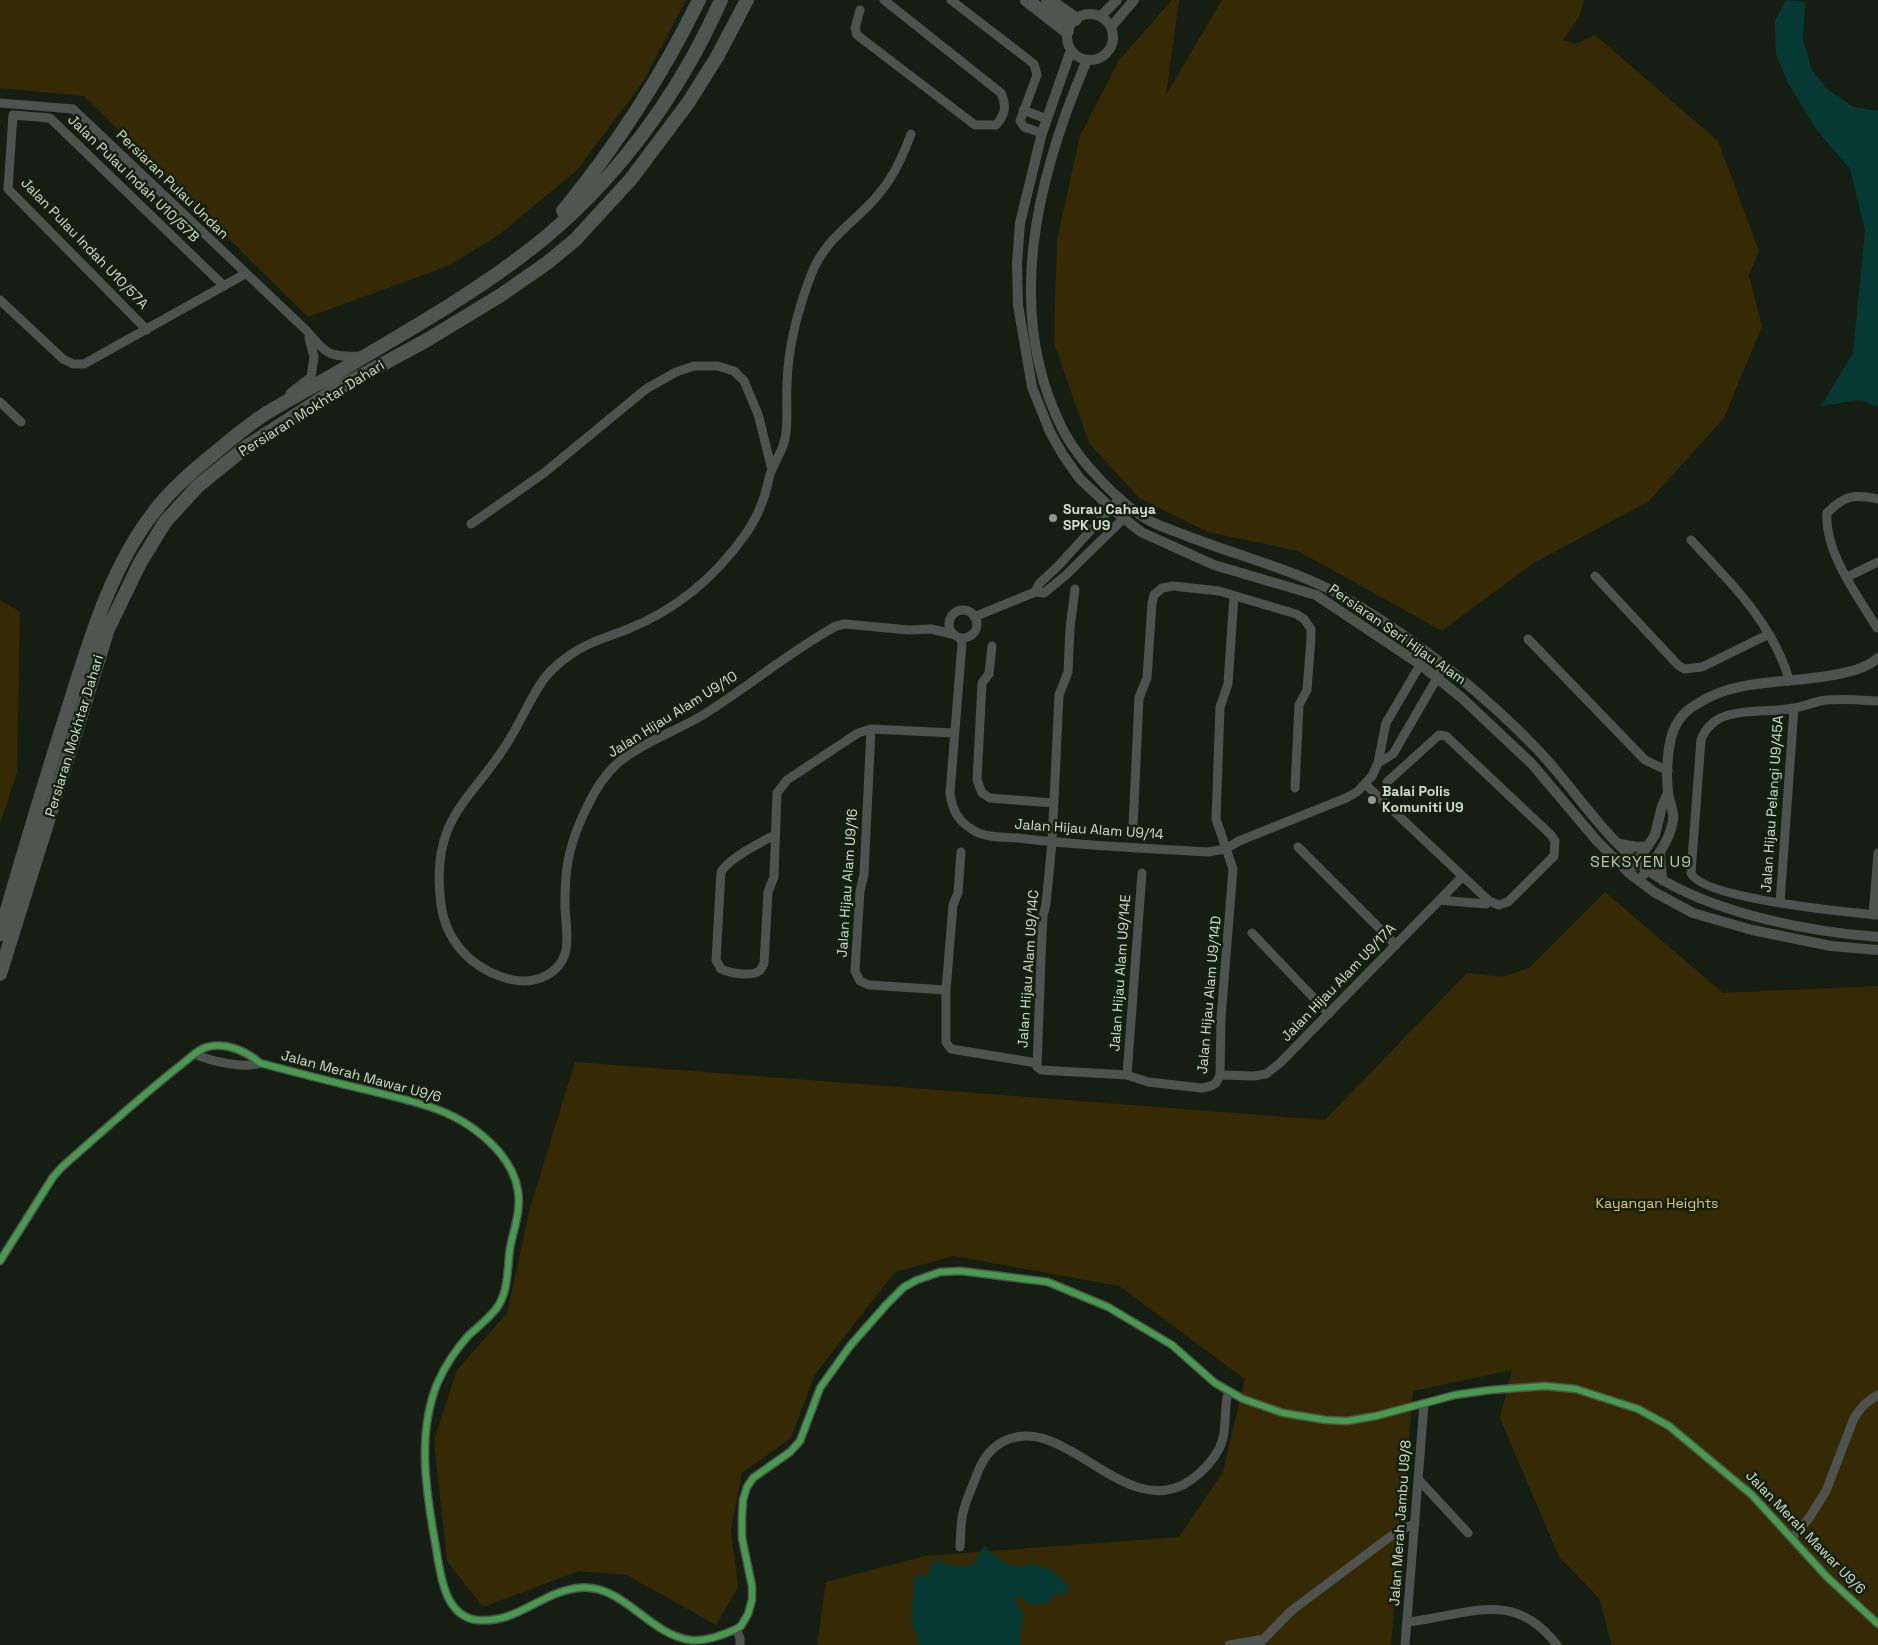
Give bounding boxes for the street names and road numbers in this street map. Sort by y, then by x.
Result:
street label: Jalan Pulau Indah U10/57B [64,112,202,246]
street label: Persiaran Pulau Undan [112,127,232,243]
street label: Jalan Pulau Indah U10/57A [17,175,151,313]
street label: Persiaran Mokhtar Dahari [236,357,388,461]
street label: Persiaran Seri Hijau Alam [1325,581,1469,689]
street label: Persiaran Mokhtar Dahari [42,653,108,819]
street label: Jalan Hijau Alam U9/10 [605,668,741,762]
street label: Jalan Hijau Pelangi U9/45A [1758,715,1788,893]
street label: Jalan Hijau Alam U9/16 [834,808,862,958]
street label: Jalan Hijau Alam U9/14 [1014,816,1164,844]
street label: Jalan Hijau Alam U9/14C [1015,889,1043,1049]
street label: Jalan Hijau Alam U9/14E [1107,894,1135,1052]
street label: Jalan Hijau Alam U9/14D [1195,915,1225,1075]
street label: Jalan Hijau Alam U9/17A [1278,921,1400,1045]
street label: Jalan Merah Mawar U9/6 [279,1048,443,1106]
street label: Jalan Merah Jambu U9/8 [1387,1439,1415,1607]
street label: Jalan Merah Mawar U9/6 [1742,1468,1868,1598]

